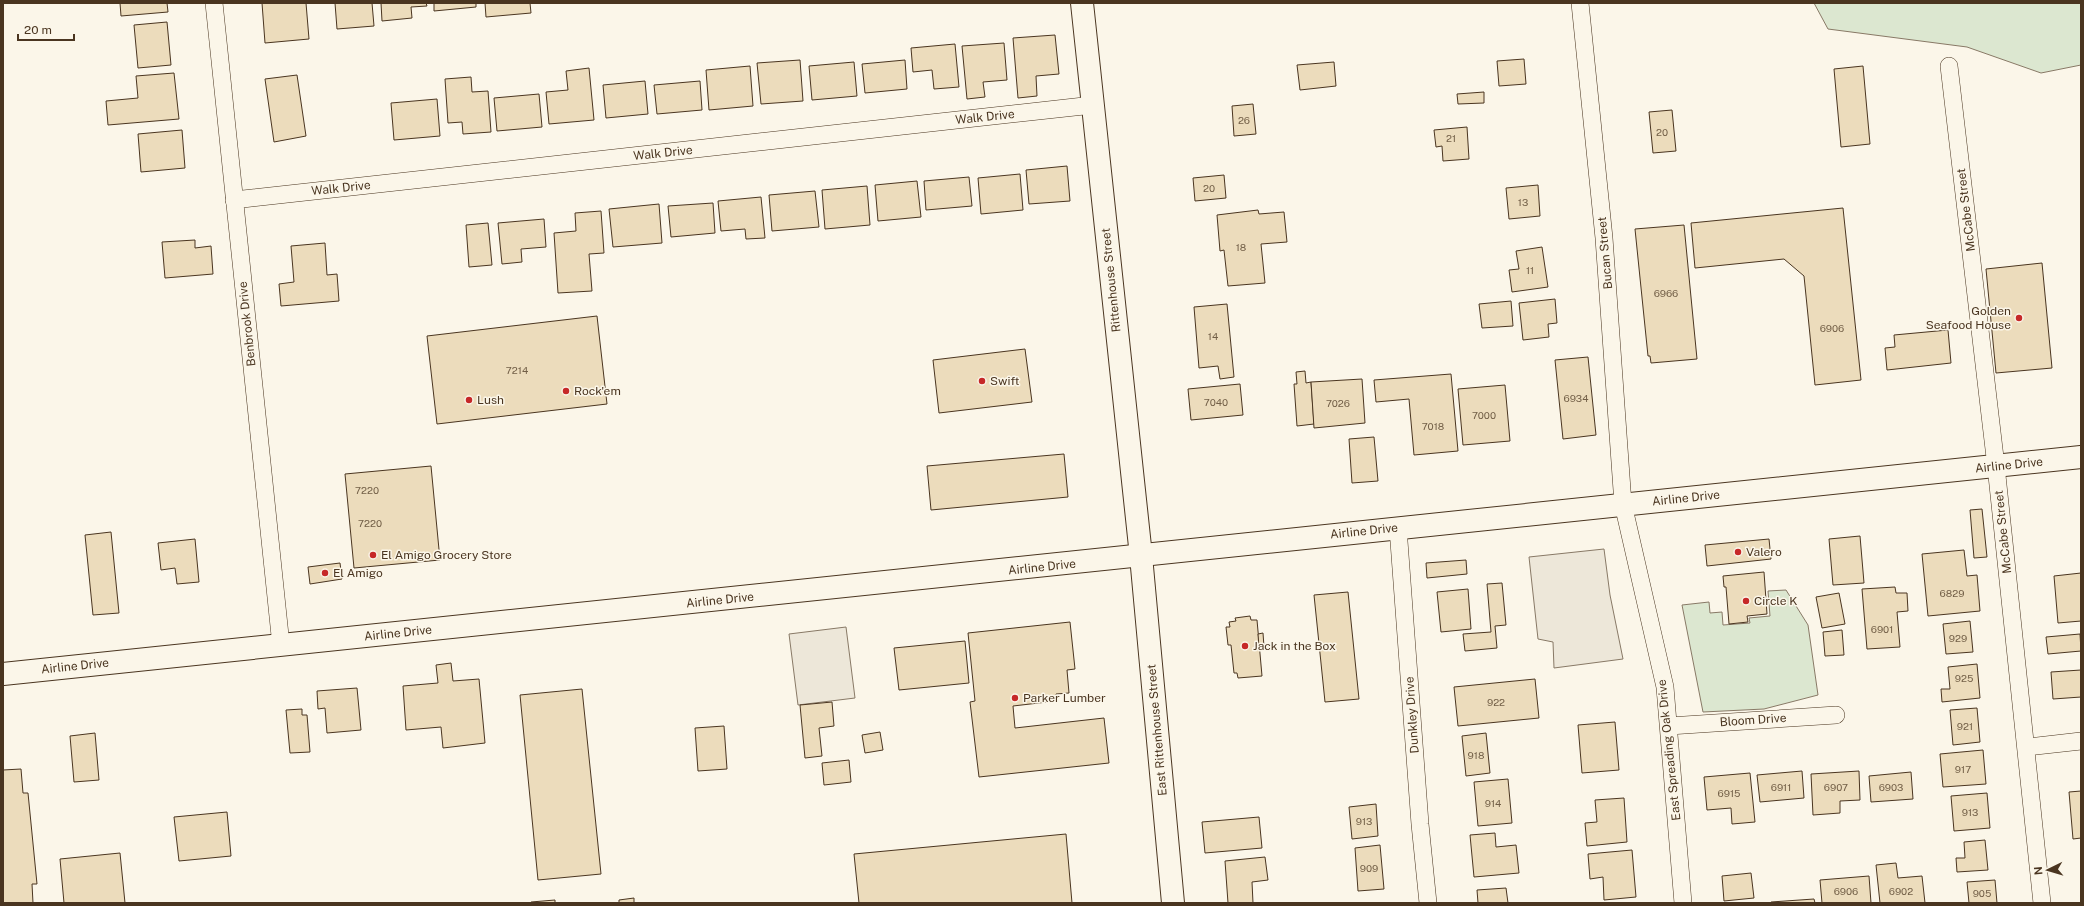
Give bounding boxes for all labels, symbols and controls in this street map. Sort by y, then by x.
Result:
scale bar [18,16,74,42]
text: 20 m [24,23,52,37]
street label: Walk Drive [955,107,1016,127]
house number: 26 [1238,114,1250,126]
house number: 20 [1656,126,1668,138]
house number: 21 [1446,132,1456,144]
street label: Walk Drive [633,143,694,163]
street label: McCabe Street [1954,167,1978,252]
street label: Walk Drive [311,178,372,198]
house number: 20 [1203,182,1215,194]
house number: 13 [1518,196,1528,208]
street label: Bucan Street [1595,216,1615,290]
street label: Rittenhouse Street [1099,227,1123,333]
house number: 18 [1236,241,1246,253]
house number: 11 [1526,264,1534,276]
street label: Benbrook Drive [236,281,258,367]
house number: 6966 [1654,287,1678,299]
place label: Golden Seafood House [1926,304,2011,332]
marker: Golden Seafood House [2014,313,2024,323]
house number: 6906 [1820,322,1844,334]
house number: 14 [1208,330,1218,342]
house number: 7214 [506,364,528,376]
place label: Swift [990,374,1020,388]
marker: Swift [977,376,987,386]
place label: Rock'em [574,384,621,398]
marker: Rock'em [561,386,571,396]
house number: 6934 [1564,392,1588,404]
place label: Lush [477,393,504,407]
marker: Lush [464,395,474,405]
house number: 7040 [1204,396,1228,408]
house number: 7026 [1326,397,1350,409]
house number: 7000 [1472,409,1496,421]
house number: 7018 [1422,420,1444,432]
street label: Airline Drive [1974,454,2044,476]
house number: 7220 [355,484,379,496]
street label: Airline Drive [1651,487,1721,509]
street label: McCabe Street [1992,489,2014,574]
house number: 7220 [358,517,382,529]
street label: Airline Drive [1329,520,1399,542]
place label: Valero [1746,545,1782,559]
marker: Valero [1733,547,1743,557]
place label: El Amigo Grocery Store [381,548,512,562]
marker: El Amigo Grocery Store [368,550,378,560]
street label: Airline Drive [1007,556,1077,578]
place label: El Amigo [333,566,383,580]
marker: El Amigo [320,568,330,578]
house number: 6829 [1940,587,1964,599]
street label: Airline Drive [685,589,755,611]
place label: Circle K [1754,594,1798,608]
marker: Circle K [1741,596,1751,606]
street label: Airline Drive [363,622,433,644]
house number: 6901 [1871,623,1893,635]
house number: 929 [1949,632,1967,644]
place label: Jack in the Box [1253,639,1336,653]
marker: Jack in the Box [1240,641,1250,651]
street label: Airline Drive [40,655,110,677]
street label: East Rittenhouse Street [1144,663,1170,796]
house number: 925 [1955,672,1973,684]
street label: Dunkley Drive [1402,676,1422,754]
street label: East Spreading Oak Drive [1655,679,1683,821]
place label: Parker Lumber [1023,691,1106,705]
marker: Parker Lumber [1010,693,1020,703]
house number: 922 [1487,696,1505,708]
street label: Bloom Drive [1719,711,1787,729]
house number: 921 [1957,720,1973,732]
house number: 918 [1468,749,1484,761]
house number: 917 [1955,763,1971,775]
house number: 6911 [1771,781,1791,793]
house number: 6907 [1824,781,1848,793]
house number: 6903 [1879,781,1903,793]
house number: 6915 [1718,787,1740,799]
house number: 914 [1485,797,1501,809]
house number: 913 [1962,806,1978,818]
house number: 913 [1356,815,1372,827]
north arrow [2028,850,2068,890]
house number: 909 [1360,862,1378,874]
text: N [2032,866,2044,876]
house number: 6906 [1834,885,1858,897]
house number: 6902 [1889,885,1913,897]
house number: 905 [1973,887,1991,899]

